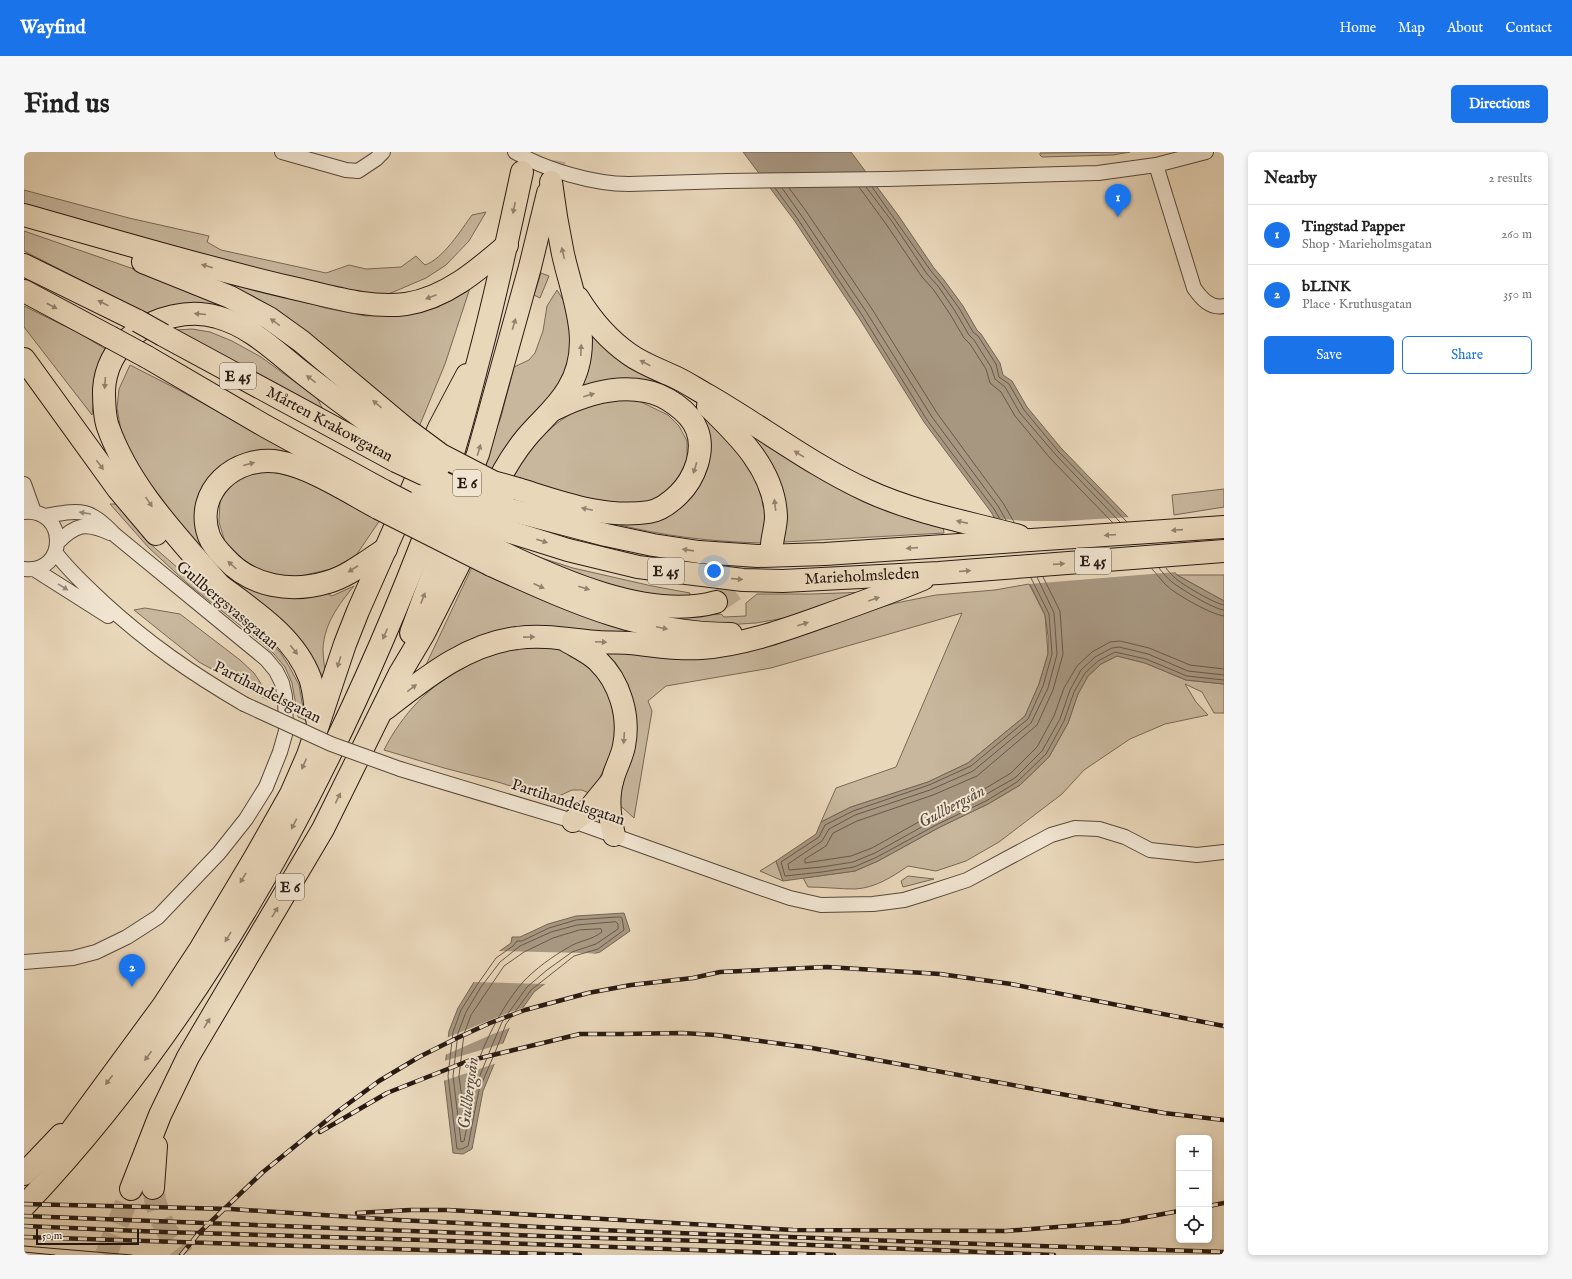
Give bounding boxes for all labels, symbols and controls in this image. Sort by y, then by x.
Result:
text: Wayfind [20,16,86,40]
text: Home [1340,19,1376,37]
text: Map [1398,19,1425,37]
text: About [1447,19,1483,37]
text: Contact [1505,19,1552,37]
button: Directions [1451,85,1548,123]
text: Find us [24,87,110,122]
text: Nearby [1264,168,1317,189]
text: 2 results [1488,170,1532,187]
pin: 1 [1105,184,1131,217]
one-way arrow [511,202,517,215]
text: Tingstad Papper [1302,217,1405,236]
text: 1 [1275,226,1279,243]
text: 260 m [1501,226,1532,243]
text: Shop · Marieholmsgatan [1302,236,1432,253]
one-way arrow [560,247,566,259]
one-way arrow [201,263,213,269]
text: bLINK [1302,277,1351,296]
text: 2 [1274,286,1280,303]
text: 350 m [1503,286,1532,303]
one-way arrow [424,295,436,301]
text: Place · Kruthusgatan [1302,296,1412,313]
one-way arrow [97,300,109,306]
one-way arrow [46,303,58,309]
one-way arrow [194,311,206,318]
one-way arrow [270,318,281,326]
one-way arrow [511,318,517,330]
button: Save [1264,336,1394,374]
button: Share [1402,336,1532,374]
one-way arrow [577,344,584,356]
one-way arrow [639,360,651,367]
road number: E 45 [220,363,256,389]
one-way arrow [305,375,316,383]
one-way arrow [101,377,108,389]
street label: Mårten Krakowgatan [263,383,396,467]
one-way arrow [583,392,595,398]
one-way arrow [371,399,382,408]
one-way arrow [476,443,482,455]
one-way arrow [794,450,804,458]
one-way arrow [96,459,104,470]
one-way arrow [243,461,255,467]
one-way arrow [692,462,698,474]
road number: E 6 [453,470,481,496]
one-way arrow [146,496,153,508]
one-way arrow [772,499,778,512]
one-way arrow [581,505,593,511]
one-way arrow [78,510,91,516]
one-way arrow [956,519,968,525]
one-way arrow [1170,527,1183,534]
one-way arrow [1104,531,1116,538]
one-way arrow [536,538,548,544]
one-way arrow [906,545,918,552]
one-way arrow [682,547,694,553]
road number: E 45 [1075,548,1111,574]
street label: Gullbergsvassgatan [172,557,283,655]
road number: E 45 [648,558,684,584]
one-way arrow [227,560,237,570]
one-way arrow [1053,560,1065,567]
your location [704,561,724,581]
street label: Marieholmsleden [804,564,920,590]
one-way arrow [347,566,359,573]
one-way arrow [959,567,971,574]
one-way arrow [731,576,743,582]
one-way arrow [57,583,69,590]
one-way arrow [534,584,546,590]
one-way arrow [578,585,590,591]
one-way arrow [421,591,427,603]
one-way arrow [868,596,880,602]
one-way arrow [797,620,809,626]
one-way arrow [656,625,668,631]
one-way arrow [382,628,388,639]
one-way arrow [523,634,536,640]
one-way arrow [595,639,608,645]
one-way arrow [290,645,299,656]
street label: Partihandelsgatan [210,657,325,729]
one-way arrow [336,657,342,669]
one-way arrow [407,684,417,692]
one-way arrow [621,732,628,744]
one-way arrow [301,758,307,770]
street label: Partihandelsgatan [509,775,628,831]
water label: Gullbergsån [915,781,989,833]
one-way arrow [335,793,341,804]
one-way arrow [290,819,297,830]
one-way arrow [239,872,246,884]
road number: E 6 [276,874,304,900]
one-way arrow [271,906,278,918]
one-way arrow [224,932,232,942]
pin: 2 [119,954,145,987]
one-way arrow [204,1017,211,1029]
one-way arrow [144,1050,152,1061]
water label: Gullbergsån [454,1056,484,1130]
one-way arrow [105,1075,113,1085]
map controls [1176,1135,1212,1243]
button: + [1176,1135,1212,1171]
button: − [1176,1171,1212,1207]
button: locate [1176,1207,1212,1243]
scale bar [36,1227,139,1246]
text: 50 m [42,1229,62,1243]

